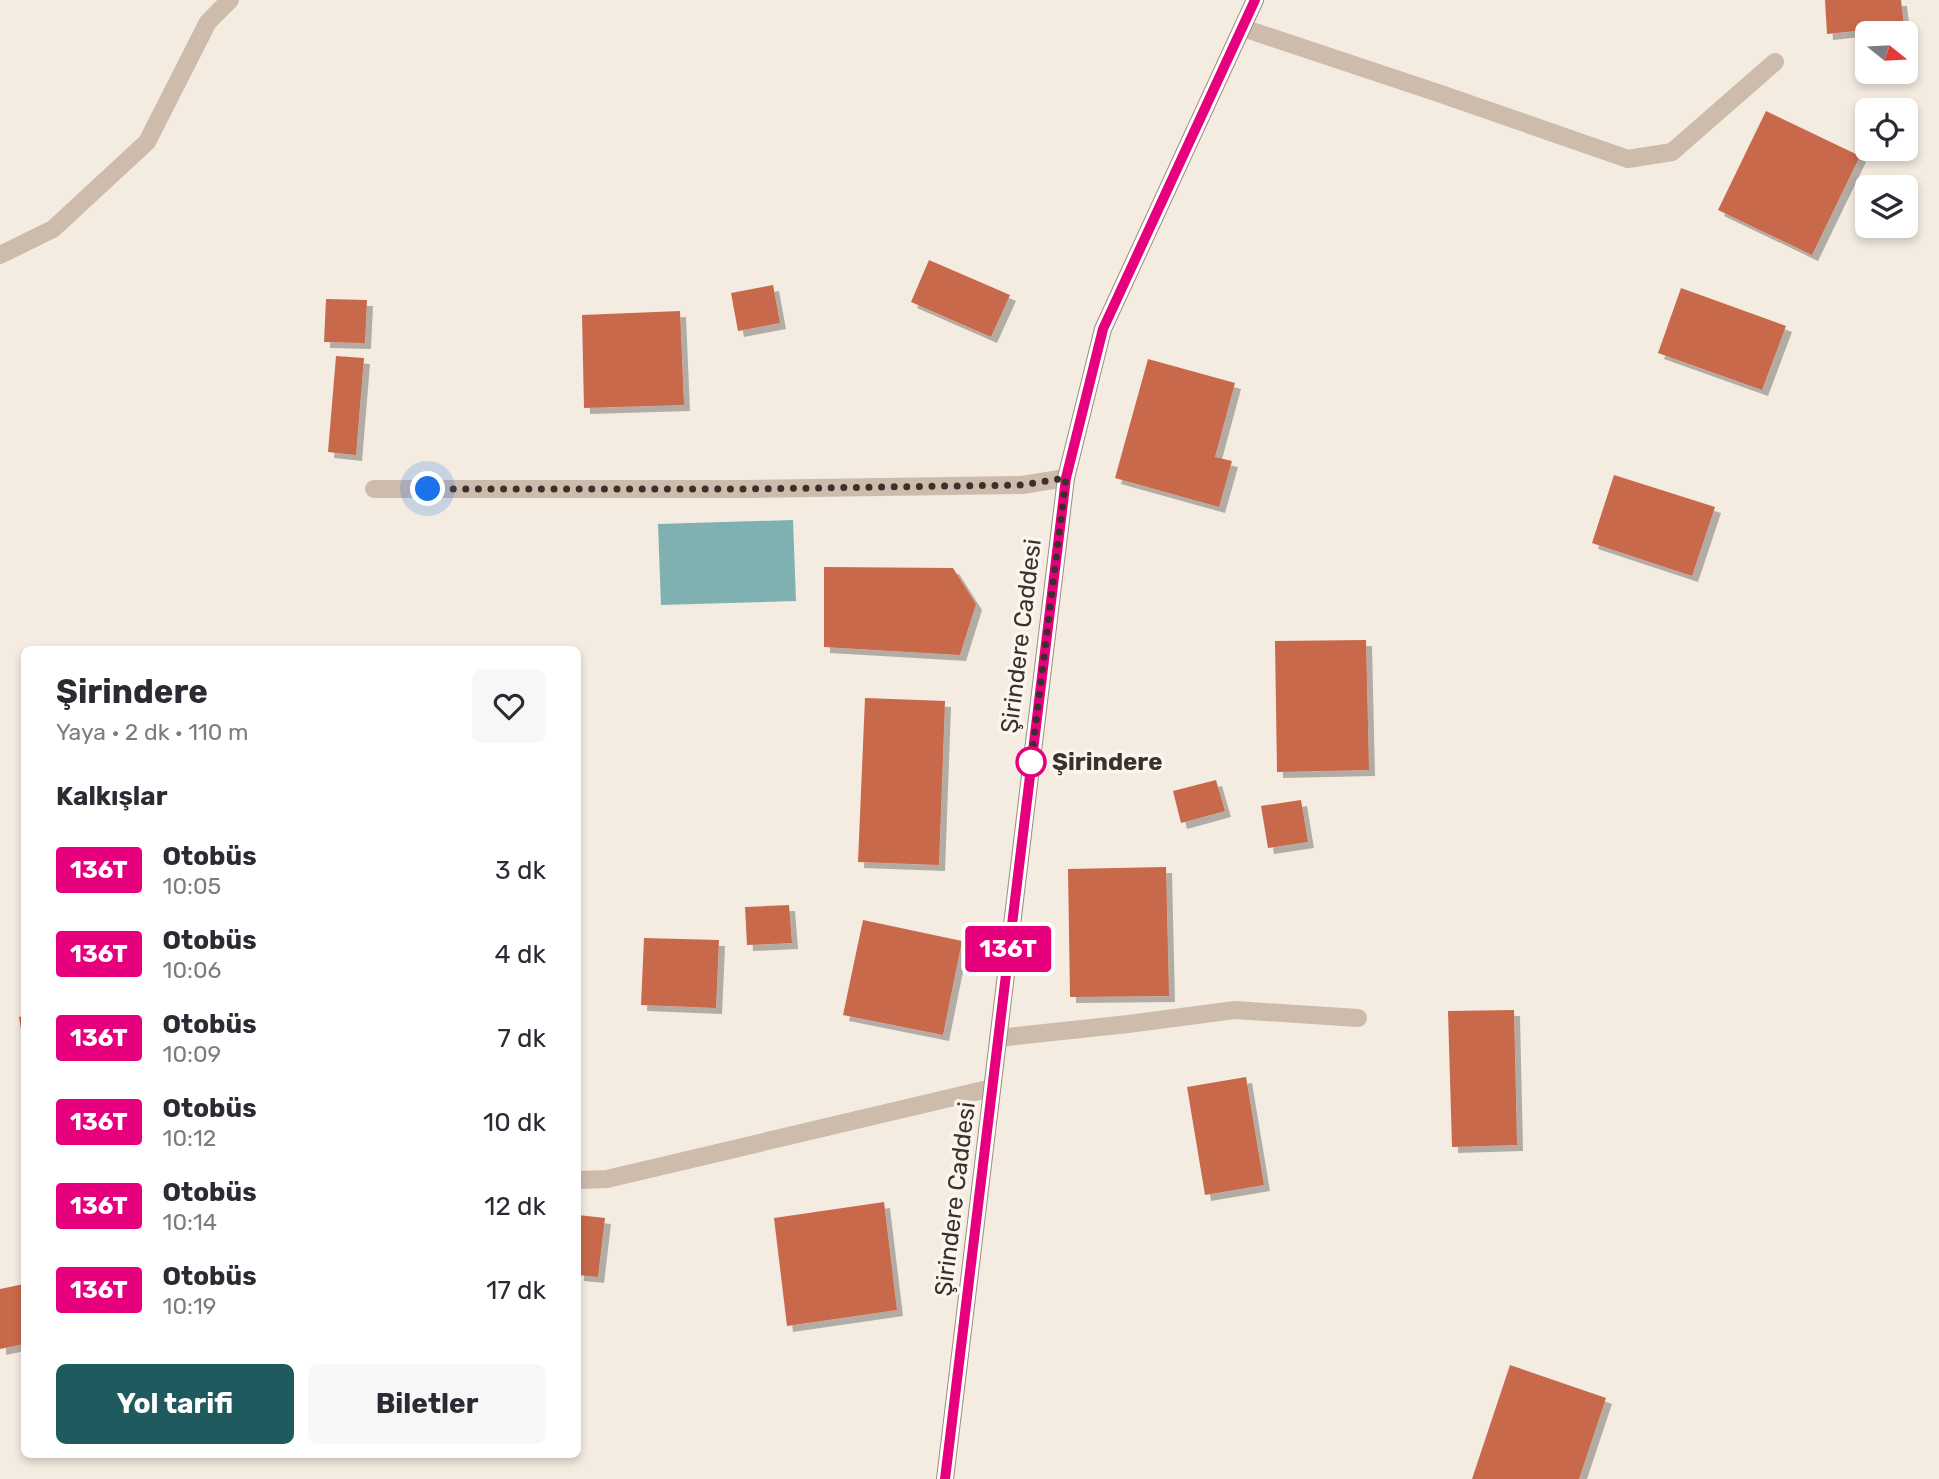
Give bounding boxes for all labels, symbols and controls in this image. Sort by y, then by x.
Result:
north arrow [1855,21,1918,84]
map controls [1855,21,1918,238]
button: locate [1855,98,1918,161]
button: layers [1855,175,1918,238]
your location [410,471,445,506]
street label: Şirindere Caddesi [995,537,1047,735]
button: heart [472,669,546,743]
text: Şirindere [56,672,208,711]
text: Yaya · 2 dk · 110 m [56,718,249,746]
marker: Şirindere [1016,747,1046,777]
place label: Şirindere [1052,748,1162,776]
text: Kalkışlar [56,781,167,812]
text: Otobüs [163,841,257,872]
text: 3 dk [495,855,546,886]
text: 136T [70,856,128,884]
text: 10:05 [163,872,221,900]
text: Otobüs [163,925,257,956]
line badge: 136T [959,926,1057,972]
text: 136T [979,935,1037,963]
text: 4 dk [495,939,546,970]
text: 136T [70,940,128,968]
text: 10:06 [163,956,221,984]
text: Otobüs [163,1009,257,1040]
text: 7 dk [497,1023,546,1054]
text: 136T [70,1024,128,1052]
text: 10:09 [163,1040,221,1068]
text: Otobüs [163,1093,257,1124]
street label: Şirindere Caddesi [929,1100,981,1298]
text: 10 dk [483,1107,546,1138]
text: 136T [70,1108,128,1136]
text: 10:12 [163,1124,216,1152]
text: Otobüs [163,1177,257,1208]
text: 12 dk [484,1191,546,1222]
text: 136T [70,1192,128,1220]
text: 10:14 [163,1208,217,1236]
text: Otobüs [163,1261,257,1292]
text: 17 dk [486,1275,546,1306]
text: 136T [70,1276,128,1304]
text: 10:19 [163,1292,216,1320]
button: Yol tarifi [56,1364,294,1444]
button: Biletler [308,1364,546,1444]

